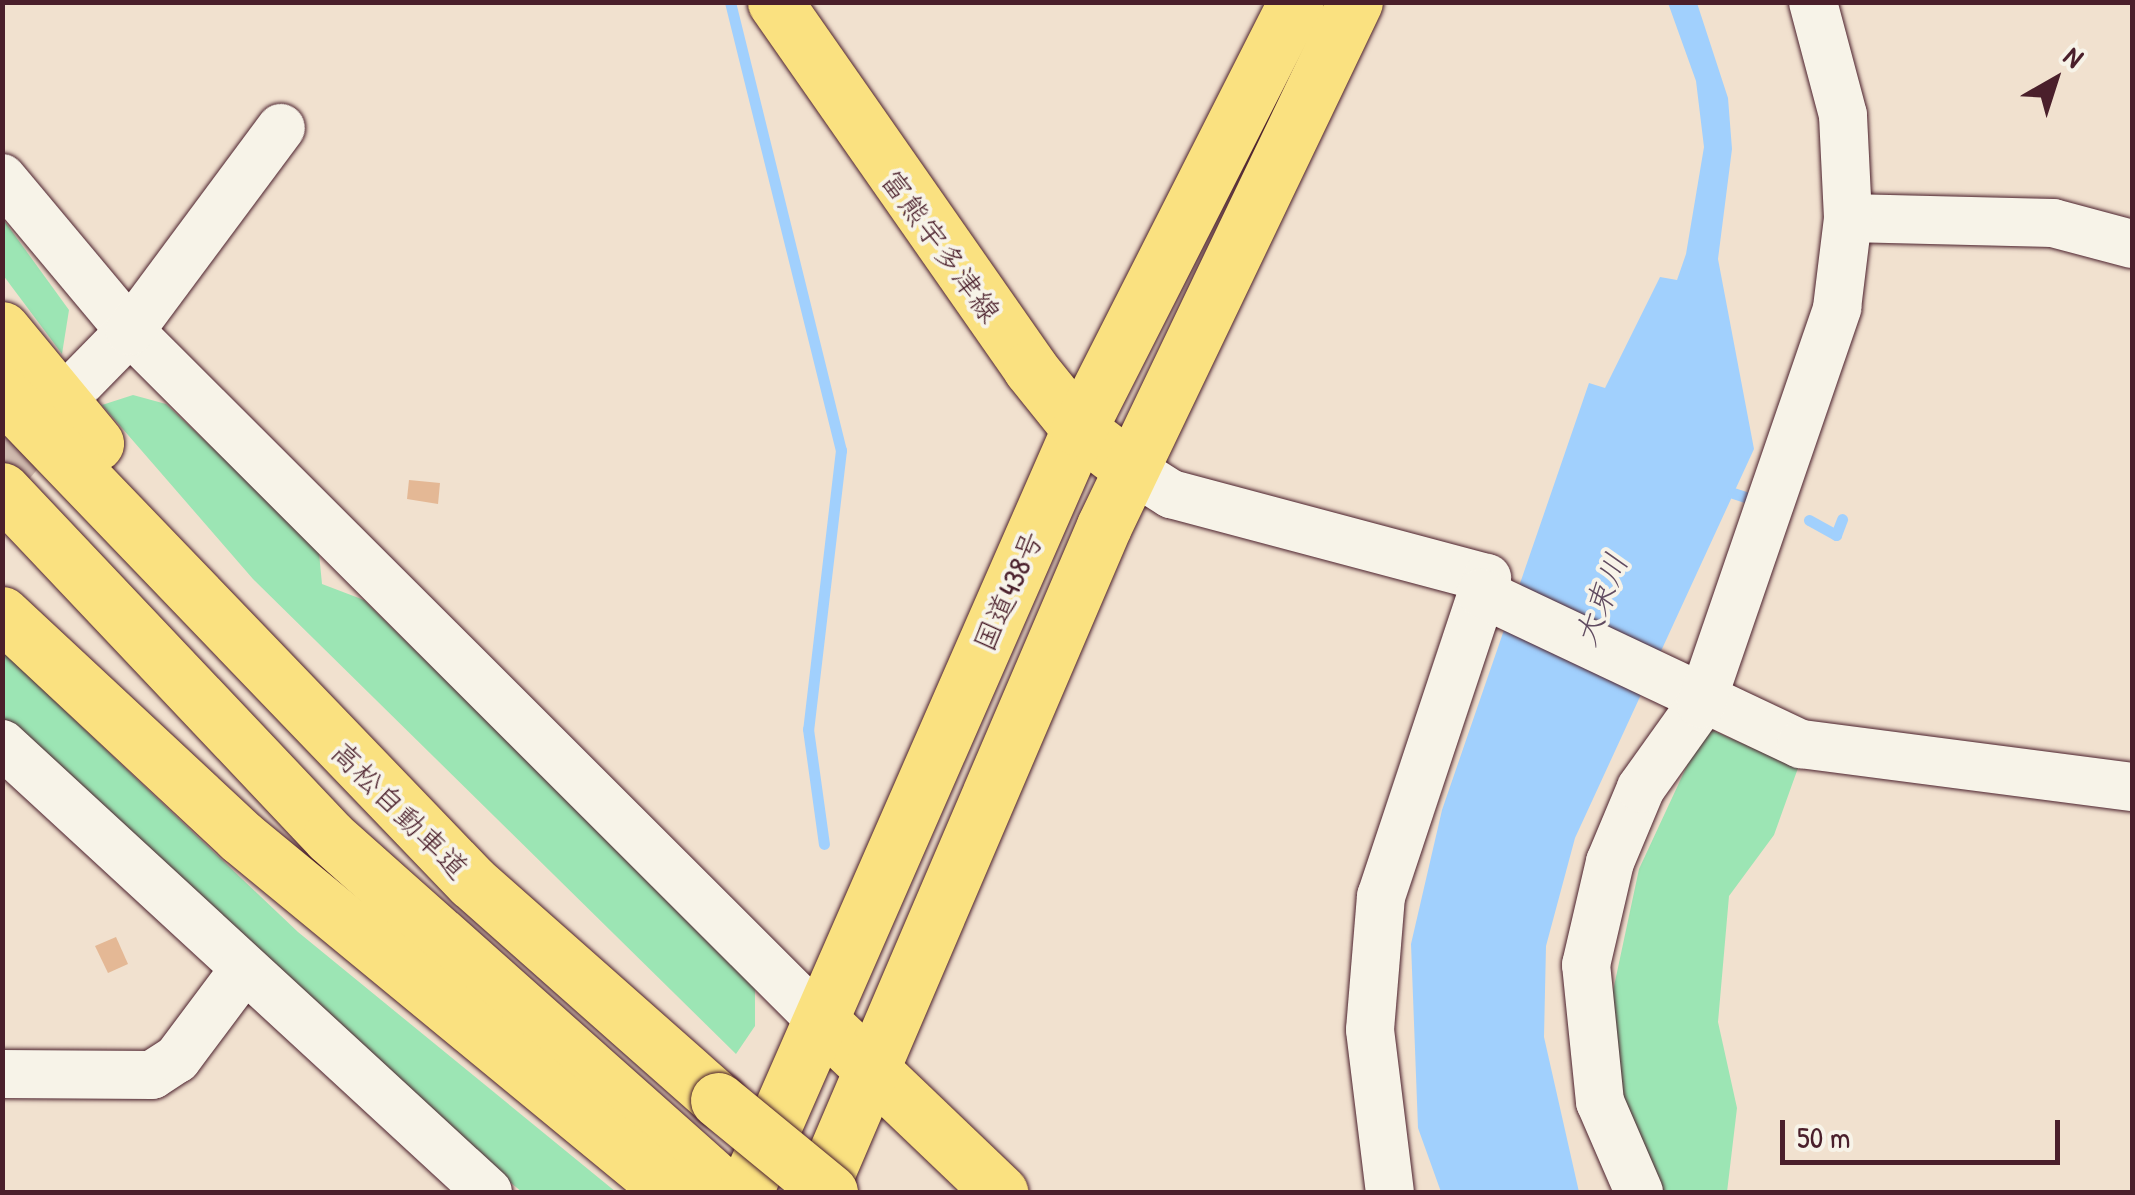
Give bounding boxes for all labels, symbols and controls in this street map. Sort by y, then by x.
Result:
north arrow [2005,30,2105,130]
text: N [2056,37,2092,76]
street label: 富熊宇多津線 [874,163,1008,329]
street label: 国道438号 [966,525,1050,657]
water label: 大束川 [1566,548,1636,652]
street label: 高松自動車道 [324,734,476,886]
scale bar [1785,1100,2065,1162]
text: 50 m [1797,1117,1850,1157]

